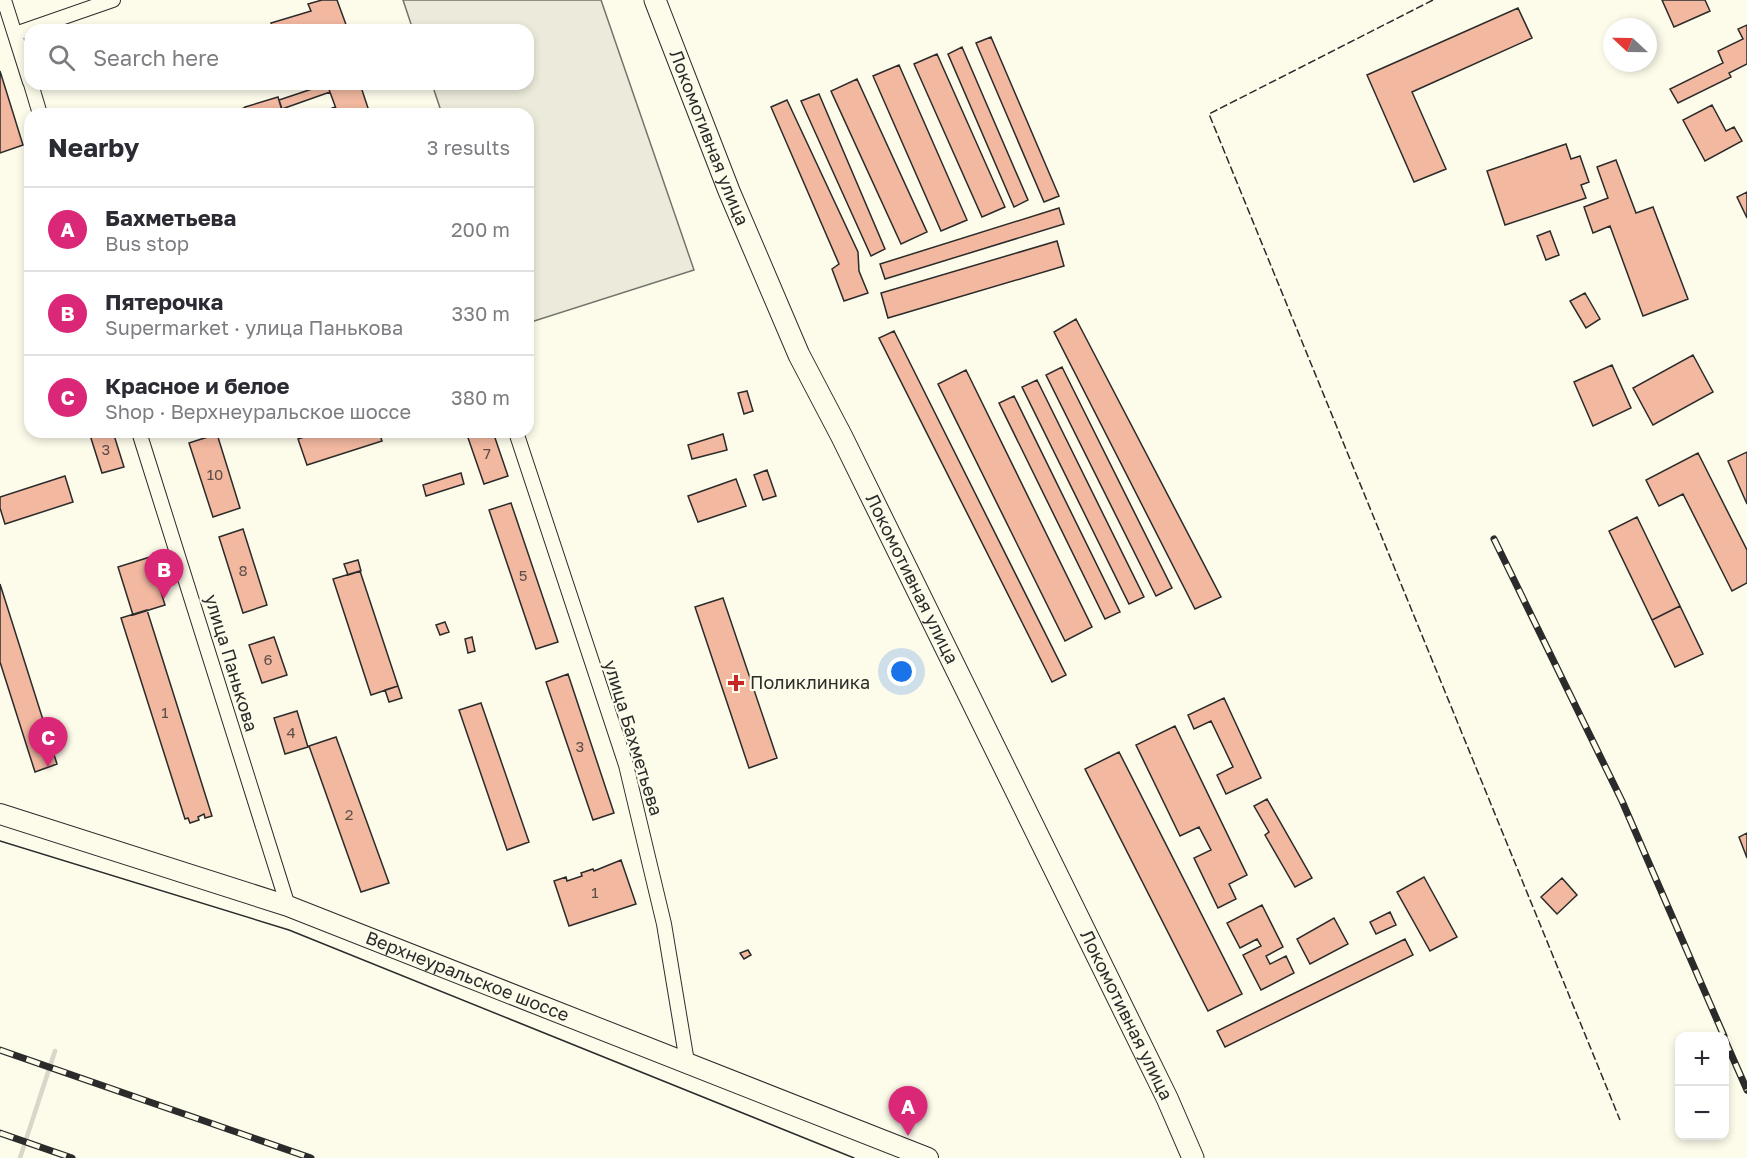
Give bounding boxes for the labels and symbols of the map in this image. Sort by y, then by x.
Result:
north arrow [1603,18,1657,72]
street label: Локомотивная улица [665,47,754,229]
house number: 3 [102,440,110,458]
house number: 7 [483,444,491,462]
house number: 10 [207,465,223,483]
street label: Локомотивная улица [862,490,964,667]
pin: B [144,550,184,599]
house number: 8 [238,561,248,579]
house number: 5 [519,566,527,584]
street label: улица Панькова [201,591,263,734]
house number: 6 [263,650,273,668]
street label: улица Бахметьева [600,657,668,818]
your location [887,657,916,686]
place label: Поликлиника [750,671,870,693]
marker: Поликлиника [727,674,745,692]
house number: 1 [161,703,169,721]
pin: C [28,718,68,767]
house number: 4 [286,723,296,741]
house number: 3 [576,737,584,755]
house number: 2 [345,805,353,823]
house number: 1 [591,883,599,901]
street label: Верхнеуральское шоссе [363,926,573,1026]
street label: Локомотивная улица [1076,926,1178,1103]
pin: A [888,1086,928,1136]

